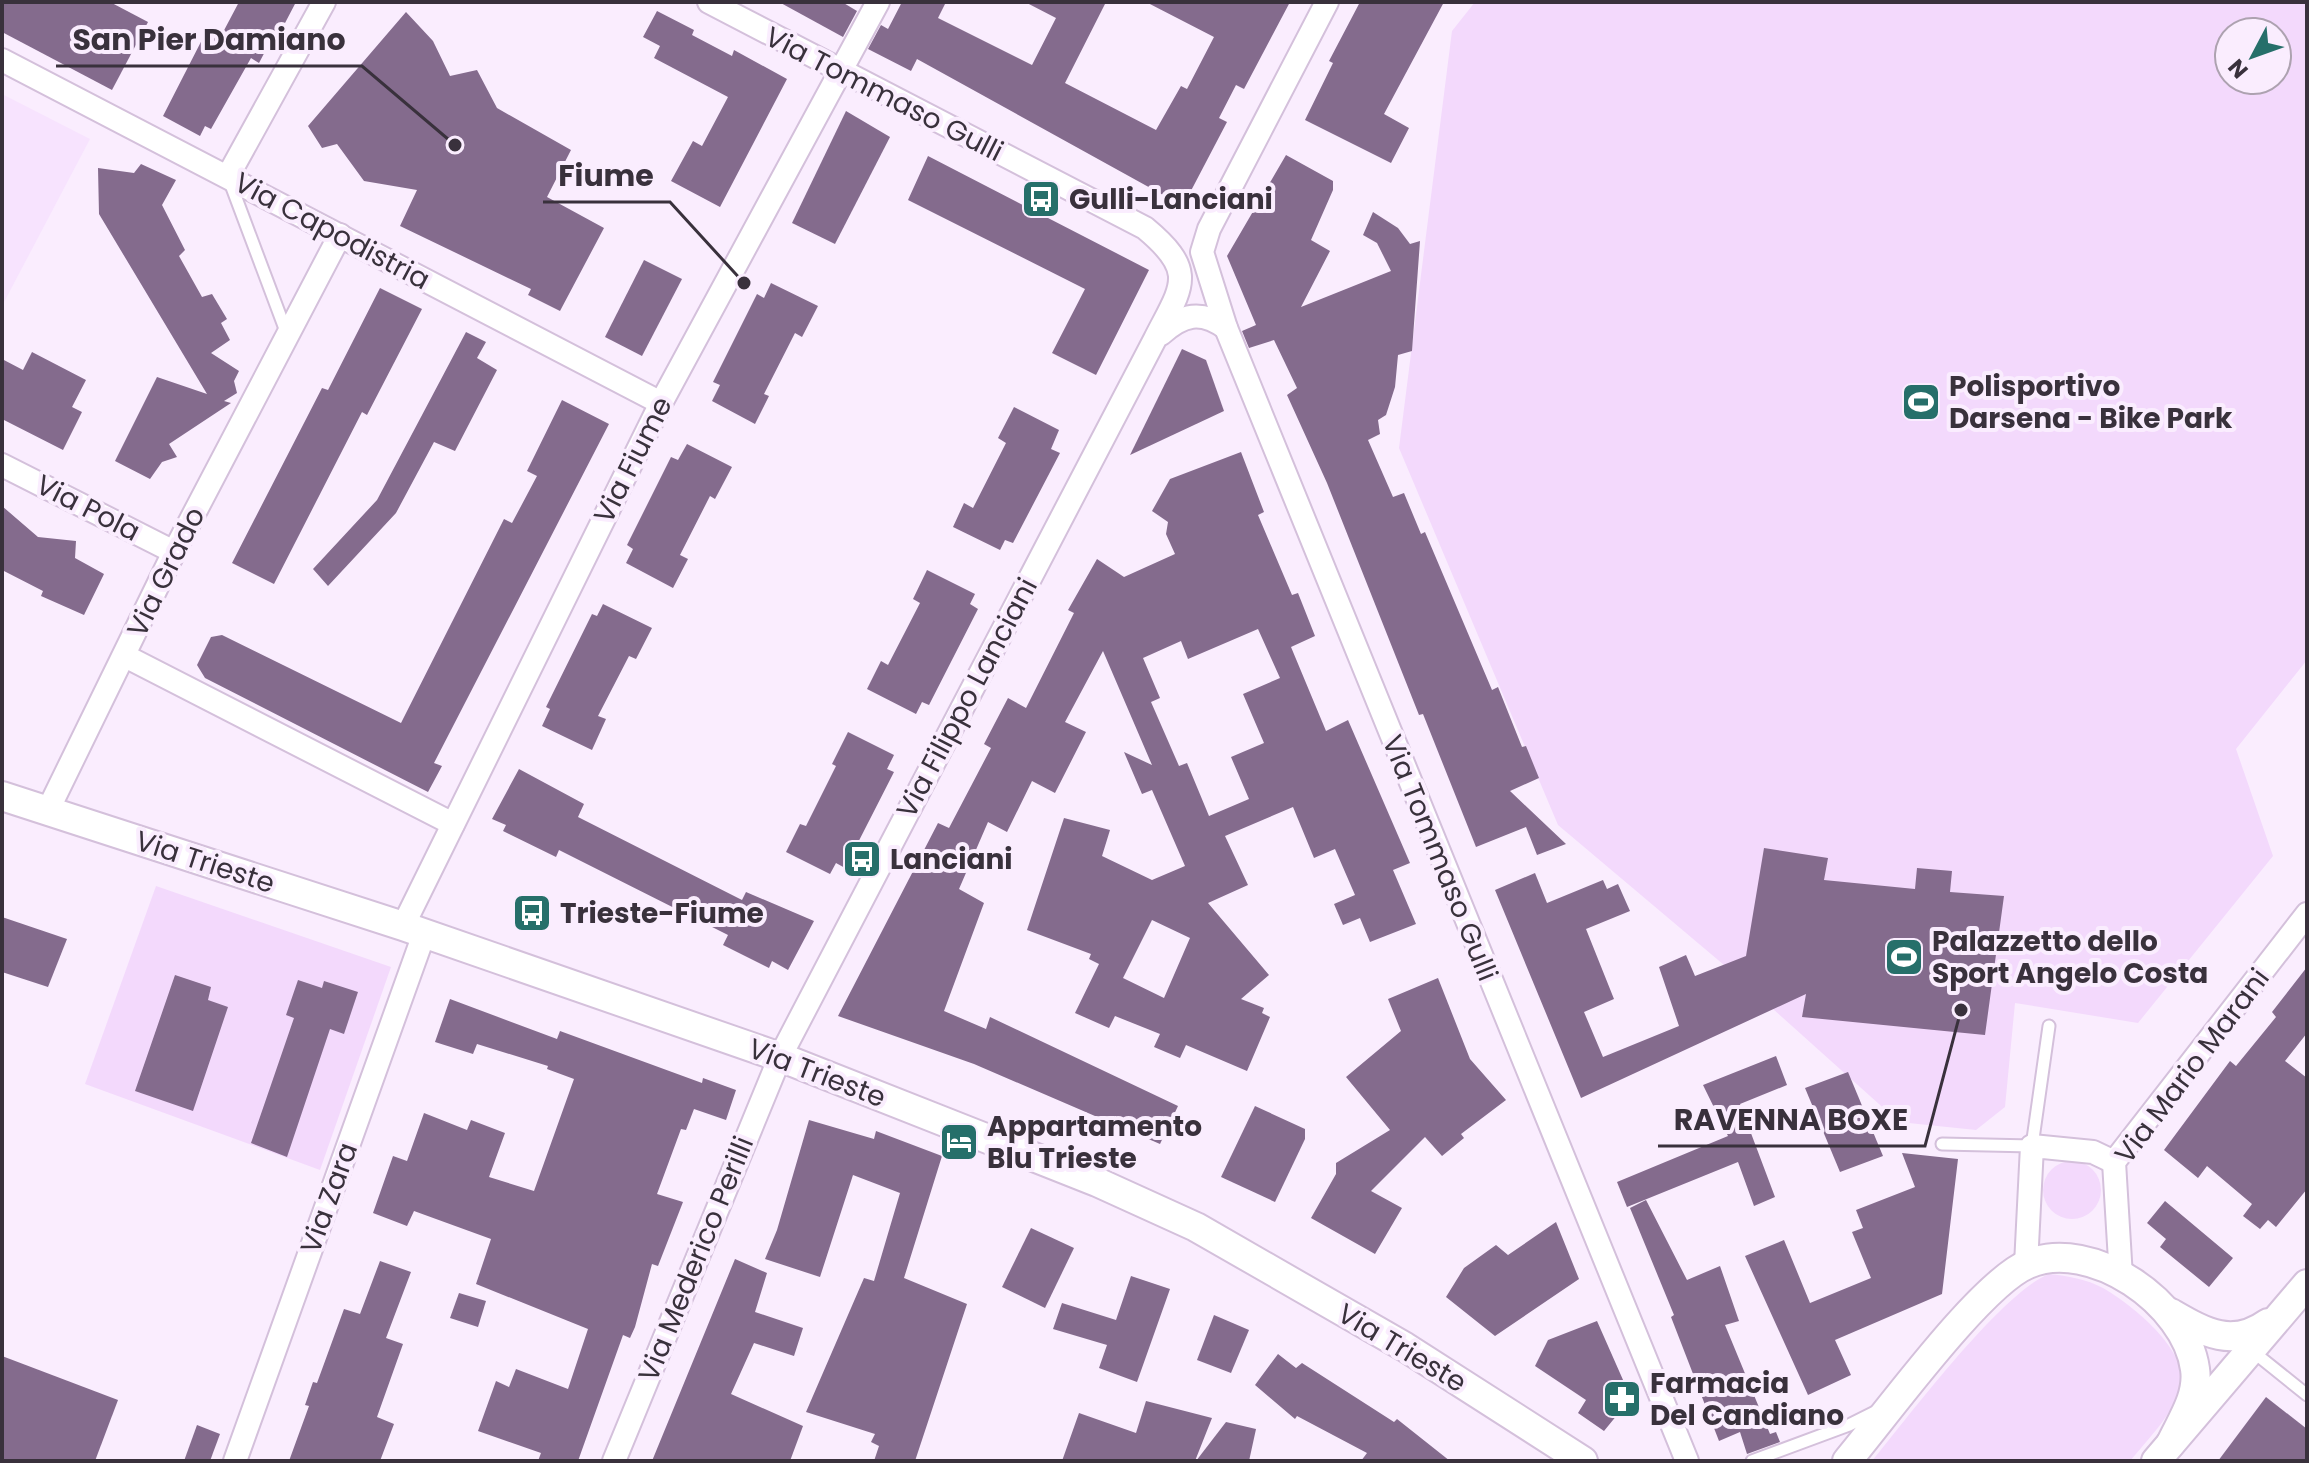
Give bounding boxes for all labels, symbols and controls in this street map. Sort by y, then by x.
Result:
callout: San Pier Damiano [56,12,362,66]
north arrow [2213,16,2293,96]
street label: Via Tommaso Gulli [758,17,1010,171]
text: San Pier Damiano [72,18,346,61]
text: N [2221,52,2255,85]
callout: Fiume [543,148,670,202]
text: Fiume [558,154,654,197]
street label: Via Capodistria [227,163,437,299]
bus stop icon: Gulli-Lanciani [1020,178,1062,220]
place label: Gulli-Lanciani [1069,180,1273,219]
place label: Polisportivo Darsena - Bike Park [1949,367,2233,438]
sports icon: Polisportivo Darsena - Bike Park [1900,381,1942,423]
street label: Via Fiume [584,390,682,530]
street label: Via Pola [29,465,147,551]
street label: Via Grado [118,500,214,644]
street label: Via Filippo Lanciani [887,571,1047,825]
street label: Via Tommaso Gulli [1373,729,1507,987]
street label: Via Trieste [130,821,280,903]
bus stop icon: Lanciani [841,838,883,880]
place label: Lanciani [890,840,1013,879]
bus stop icon: Trieste-Fiume [511,892,553,934]
place label: Trieste-Fiume [560,894,764,933]
place label: Palazzetto dello Sport Angelo Costa [1932,922,2208,993]
sports icon: Palazzetto dello Sport Angelo Costa [1883,936,1925,978]
street label: Via Mario Marani [2106,960,2278,1172]
street label: Via Trieste [743,1029,891,1117]
callout: RAVENNA BOXE [1658,1092,1925,1146]
text: RAVENNA BOXE [1674,1098,1908,1141]
place label: Appartamento Blu Trieste [987,1107,1202,1178]
hotel icon: Appartamento Blu Trieste [938,1121,980,1163]
street label: Via Mederico Perilli [629,1131,763,1387]
street label: Via Zara [291,1137,367,1259]
street label: Via Trieste [1330,1294,1474,1402]
place label: Farmacia Del Candiano [1650,1364,1844,1435]
pharmacy icon: Farmacia Del Candiano [1601,1378,1643,1420]

